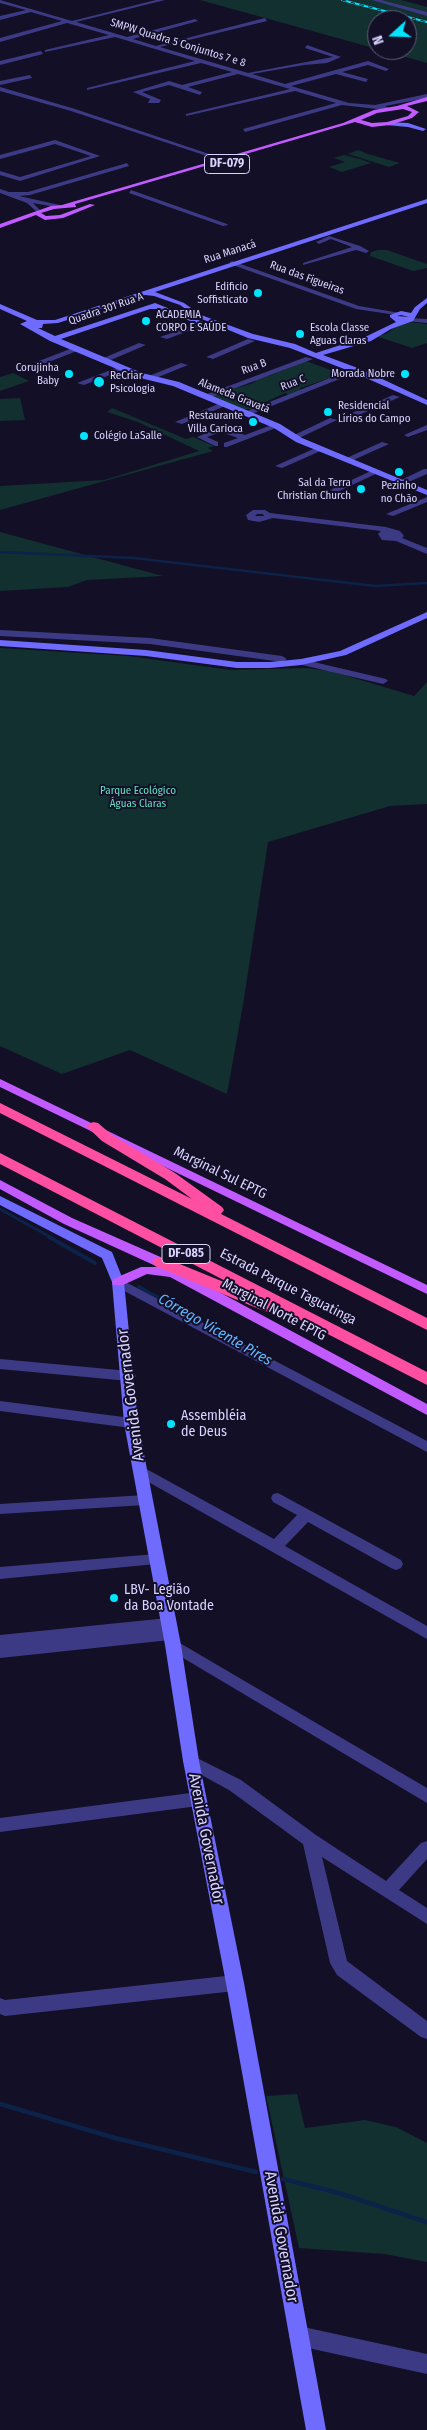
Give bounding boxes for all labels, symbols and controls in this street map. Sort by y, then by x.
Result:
north arrow [367,10,417,60]
street label: SMPW Quadra 5 Conjuntos 7 e 8 [109,16,247,70]
text: N [369,33,388,47]
road number: DF-079 [204,154,250,173]
street label: Rua Manacá [202,237,258,267]
street label: Rua das Figueiras [268,258,346,298]
place label: Edificio Soffisticato [197,280,248,306]
marker: Edificio Soffisticato [252,287,264,299]
street label: Quadra 301 Rua A [67,290,145,328]
place label: ACADEMIA CORPO E SAÚDE [156,308,226,334]
marker: ACADEMIA CORPO E SAÚDE [140,315,152,327]
place label: Escola Classe Aguas Claras [310,321,369,347]
marker: Escola Classe Aguas Claras [294,328,306,340]
street label: Rua B [240,356,268,378]
place label: Corujinha Baby [16,361,59,387]
place label: Morada Nobre [331,367,395,381]
marker: Corujinha Baby [63,368,75,380]
marker: Morada Nobre [399,368,411,380]
place label: ReCriar Psicologia [110,369,155,395]
street label: Rua C [279,372,307,394]
marker: ReCriar Psicologia [92,375,106,389]
street label: Alameda Gravatá [196,376,272,416]
place label: Residencial Lírios do Campo [338,399,410,425]
marker: Residencial Lírios do Campo [322,406,334,418]
place label: Restaurante Villa Carioca [188,409,243,435]
marker: Restaurante Villa Carioca [247,416,259,428]
place label: Colégio LaSalle [94,429,162,443]
marker: Colégio LaSalle [78,430,90,442]
marker: Pezinho no Chão [393,466,405,478]
place label: Sal da Terra Christian Church [277,476,351,502]
place label: Pezinho no Chão [381,479,417,505]
marker: Sal da Terra Christian Church [355,483,367,495]
park label: Parque Ecológico Águas Claras [100,784,176,810]
street label: Marginal Sul EPTG [171,1143,269,1203]
road number: DF-085 [162,1244,210,1264]
street label: Estrada Parque Taguatinga [217,1245,359,1329]
street label: Marginal Norte EPTG [219,1275,329,1345]
water label: Córrego Vicente Pires [155,1290,275,1370]
street label: Avenida Governador [113,1328,149,1462]
place label: Assembléia de Deus [181,1408,246,1440]
marker: Assembléia de Deus [165,1418,177,1430]
place label: LBV- Legião da Boa Vontade [124,1582,214,1614]
marker: LBV- Legião da Boa Vontade [108,1592,120,1604]
street label: Avenida Governador [184,1772,228,1906]
street label: Avenida Governador [260,2170,302,2304]

